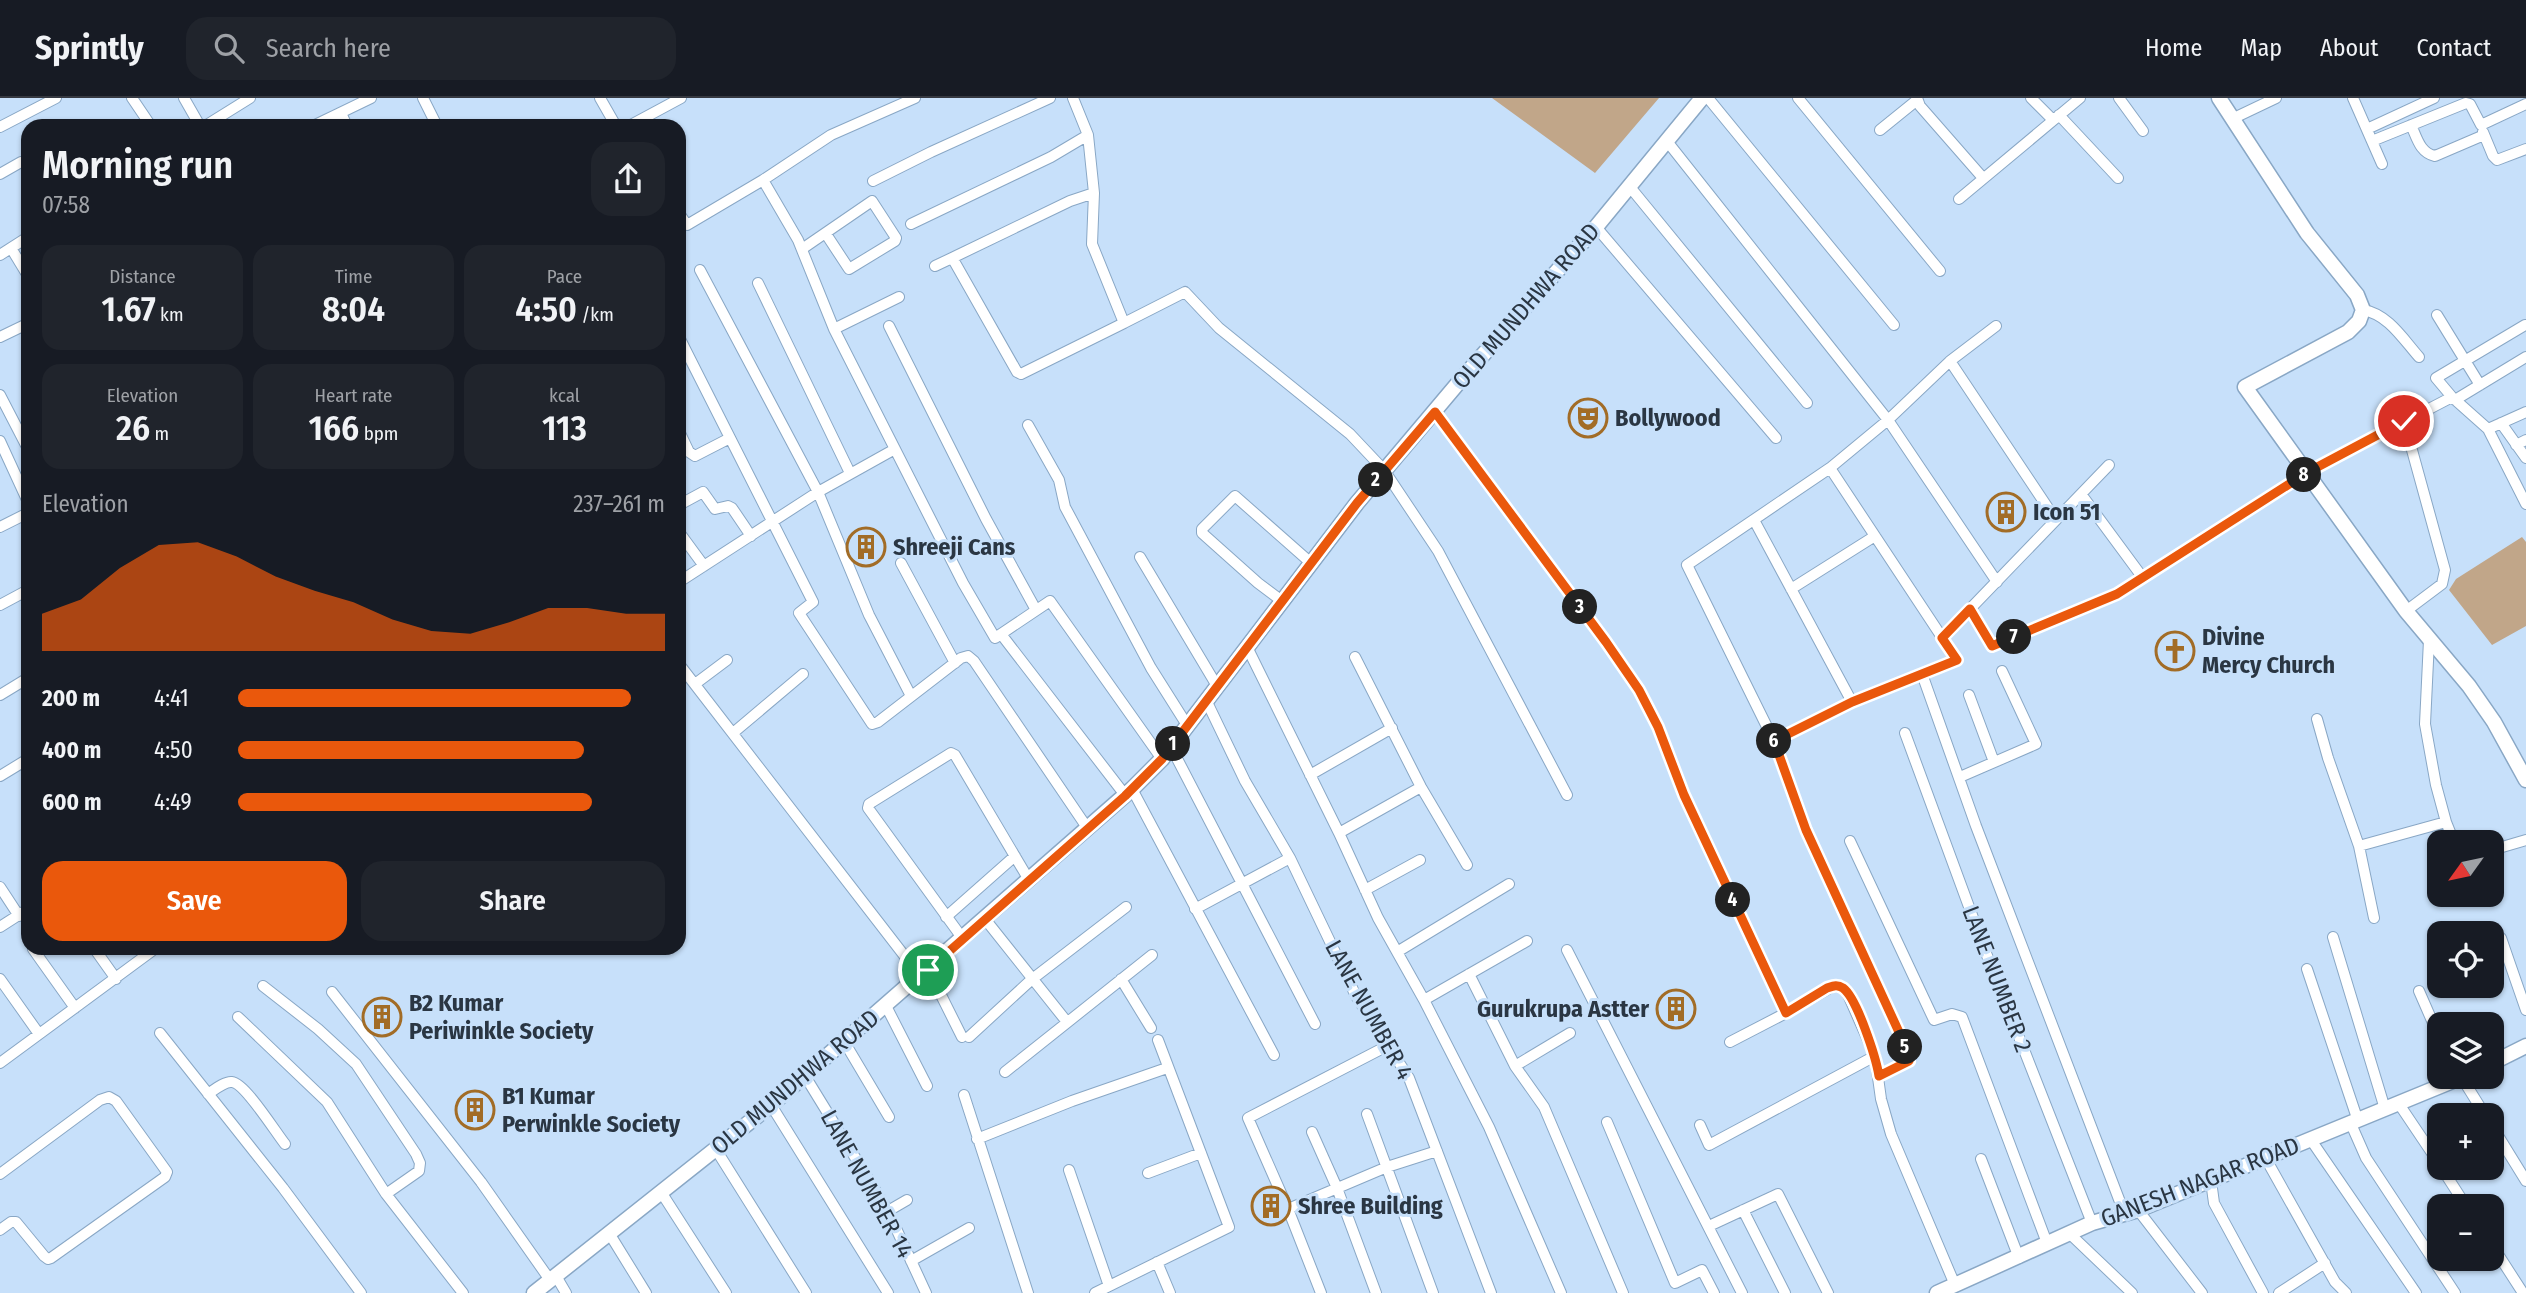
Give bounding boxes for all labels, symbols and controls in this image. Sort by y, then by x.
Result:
search box [186,17,676,80]
text: Sprintly [35,28,144,68]
icon: search [210,29,248,67]
text: Search here [266,33,391,64]
text: Home [2145,34,2202,62]
text: Map [2240,34,2282,62]
text: About [2320,34,2378,62]
text: Contact [2416,34,2491,62]
text: Morning run [42,142,233,188]
button: share [591,142,665,216]
text: 07:58 [42,191,90,219]
street label: OLD MUNDHWA ROAD [1447,218,1605,394]
text: Distance [109,265,176,288]
text: Time [335,265,372,288]
text: Pace [547,265,582,288]
text: 1.67 [101,288,156,330]
text: 8:04 [322,288,385,330]
text: 4:50 [515,288,577,330]
text: km [156,303,184,326]
text: /km [577,303,614,326]
text: Elevation [107,384,178,407]
text: Heart rate [314,384,393,407]
text: kcal [549,384,580,407]
pin [2374,391,2434,451]
theatre icon: Bollywood [1567,397,1609,439]
icon: check [2385,402,2423,440]
place label: Bollywood [1615,404,1721,432]
text: 26 [116,407,150,449]
text: 166 [309,407,359,449]
text: 113 [542,407,587,449]
text: m [150,422,169,445]
text: bpm [359,422,398,445]
pin: 8 [2286,458,2322,492]
pin: 2 [1358,462,1394,498]
text: 8 [2298,463,2309,486]
text: 2 [1371,468,1380,491]
text: Elevation [42,490,129,518]
text: 237–261 m [573,490,665,518]
building icon: Icon 51 [1985,491,2027,533]
place label: Icon 51 [2033,498,2100,526]
building icon: Shreeji Cans [845,526,887,568]
place label: Shreeji Cans [893,533,1016,561]
pin: 3 [1562,589,1598,624]
text: 3 [1575,595,1584,618]
pin: 7 [1996,620,2032,654]
place label: Divine Mercy Church [2202,623,2335,679]
text: 7 [2009,625,2018,648]
church icon: Divine Mercy Church [2154,630,2196,672]
text: 200 m [42,684,100,712]
text: 4:41 [154,684,189,712]
pin: 6 [1756,724,1792,758]
pin: 1 [1156,726,1190,762]
text: 6 [1769,729,1778,752]
text: 1 [1168,732,1177,755]
text: 400 m [42,736,101,764]
text: 4:50 [154,736,193,764]
text: 600 m [42,788,101,816]
text: 4:49 [154,788,192,816]
north arrow [2427,830,2504,906]
map controls [2427,830,2504,1271]
button: Save [42,861,347,941]
button: Share [361,861,665,941]
pin: 4 [1716,882,1750,918]
text: 4 [1728,888,1737,911]
street label: LANE NUMBER 2 [1956,902,2038,1056]
button: locate [2427,921,2504,998]
street label: LANE NUMBER 4 [1319,935,1419,1085]
pin [898,940,958,1000]
icon: arrive [909,951,947,989]
building icon: Gurukrupa Astter [1655,988,1697,1030]
place label: B2 Kumar Periwinkle Society [409,989,594,1045]
place label: Gurukrupa Astter [1477,995,1649,1023]
building icon: B2 Kumar Periwinkle Society [361,996,403,1038]
street label: OLD MUNDHWA ROAD [706,1004,884,1160]
button: layers [2427,1012,2504,1089]
pin: 5 [1888,1030,1923,1065]
text: 5 [1900,1035,1909,1058]
place label: B1 Kumar Perwinkle Society [502,1082,681,1138]
building icon: B1 Kumar Perwinkle Society [454,1089,496,1131]
button: + [2427,1103,2504,1180]
street label: LANE NUMBER 14 [815,1105,919,1263]
street label: GANESH NAGAR ROAD [2097,1131,2303,1233]
building icon: Shree Building [1250,1185,1292,1227]
place label: Shree Building [1298,1192,1443,1220]
button: − [2427,1194,2504,1271]

